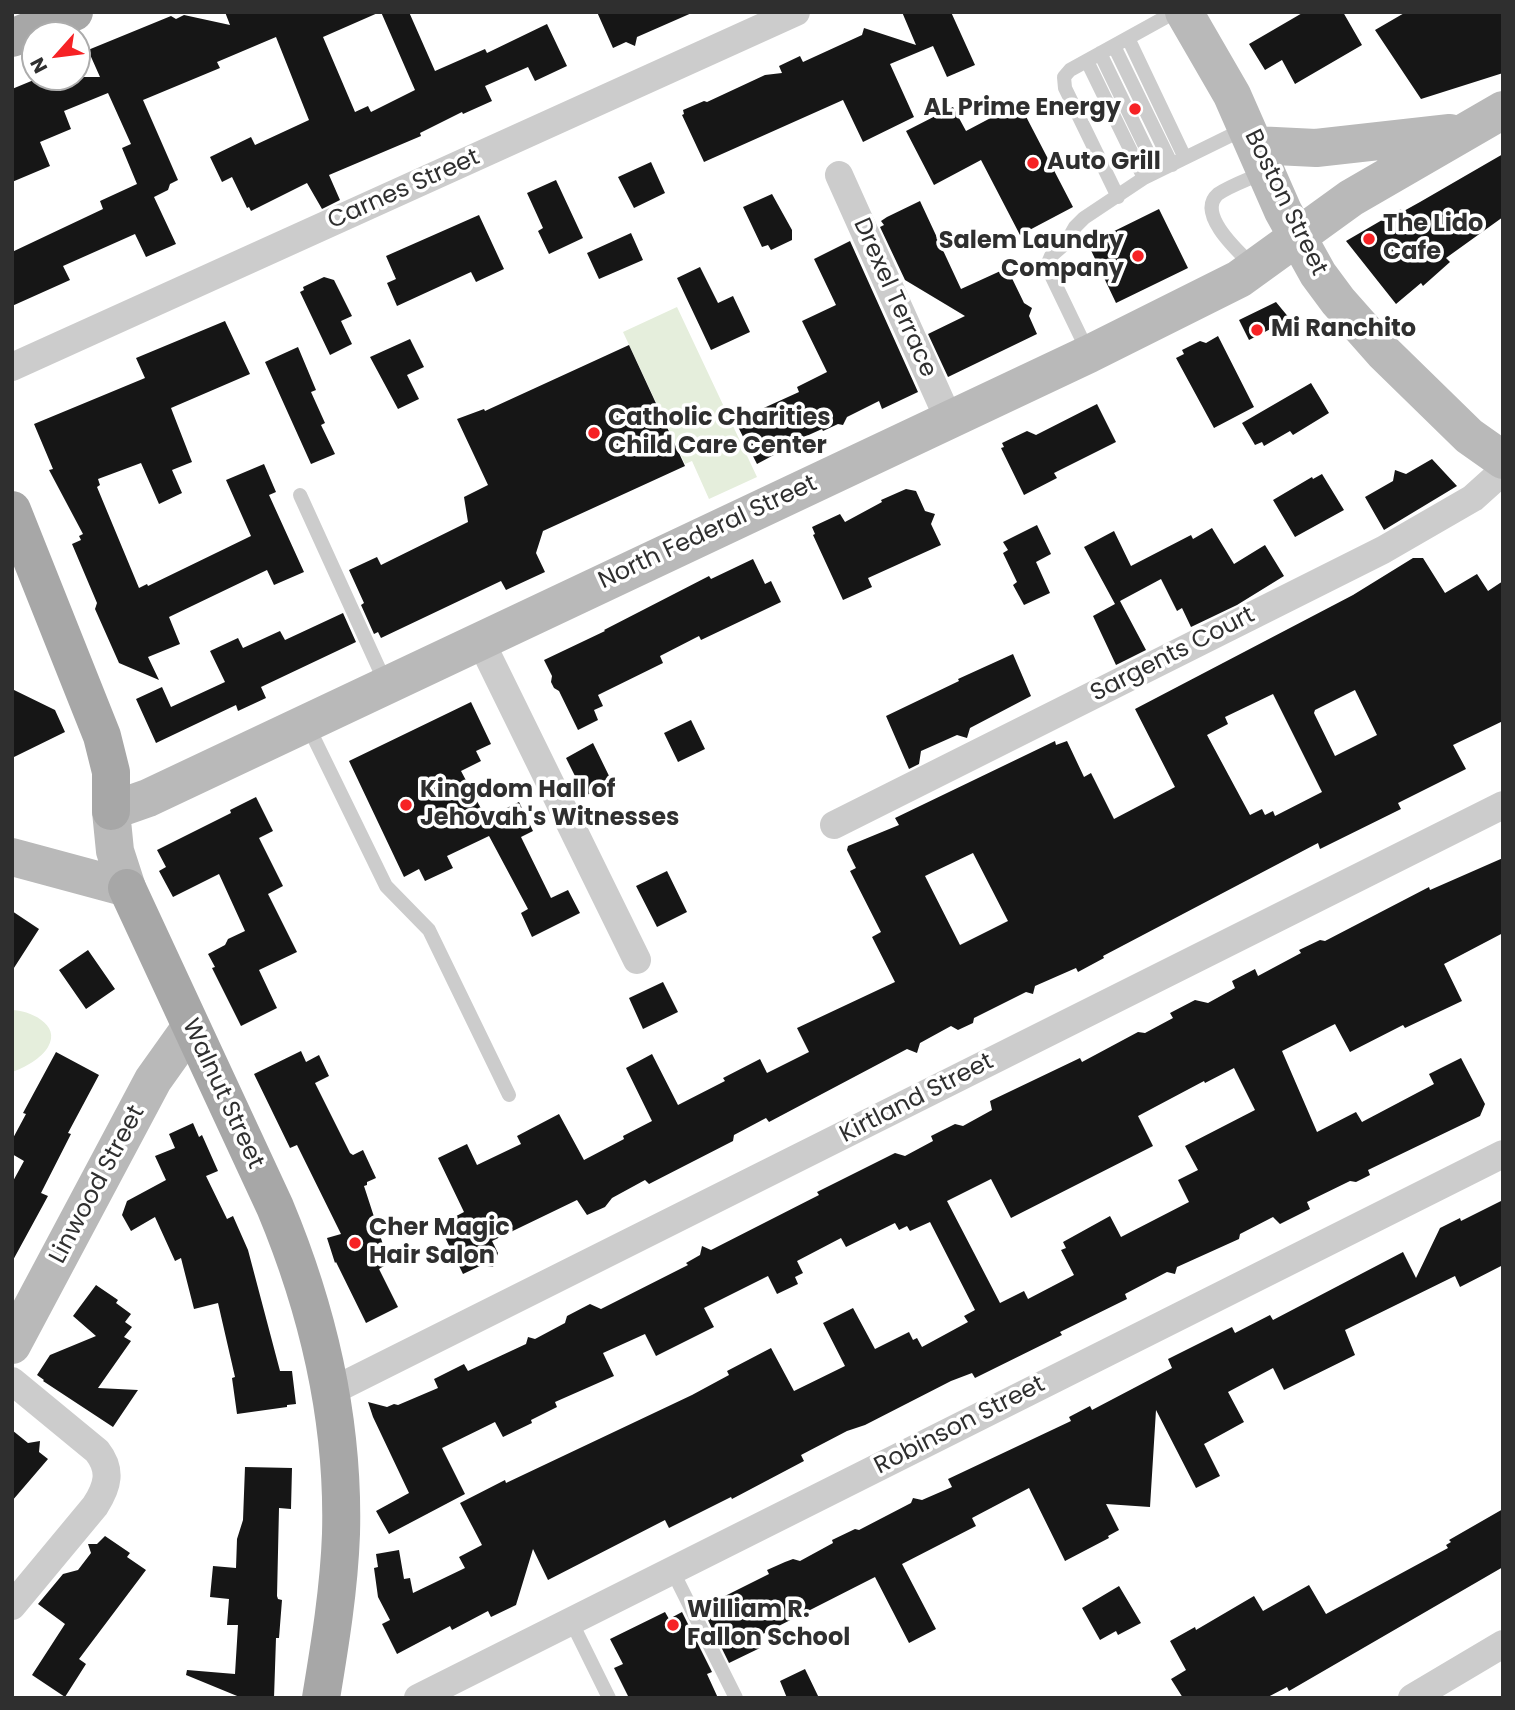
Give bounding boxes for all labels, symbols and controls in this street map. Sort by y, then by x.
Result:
north arrow [21,21,91,91]
text: N [24,53,54,78]
place label: AL Prime Energy [923,95,1121,123]
marker: AL Prime Energy [1127,101,1143,117]
street label: Boston Street [1237,125,1333,281]
street label: Carnes Street [324,144,484,236]
place label: Auto Grill [1047,149,1161,177]
marker: Auto Grill [1025,155,1041,171]
place label: The Lido Cafe [1383,211,1483,267]
street label: Drexel Terrace [846,214,942,382]
place label: Salem Laundry Company [939,228,1124,284]
marker: The Lido Cafe [1361,231,1377,247]
marker: Salem Laundry Company [1130,248,1146,264]
place label: Mi Ranchito [1271,316,1416,344]
marker: Mi Ranchito [1249,322,1265,338]
place label: Catholic Charities Child Care Center [608,405,831,461]
marker: Catholic Charities Child Care Center [586,425,602,441]
street label: North Federal Street [594,470,822,596]
street label: Sargents Court [1086,601,1260,709]
place label: Kingdom Hall of Jehovah's Witnesses [420,777,679,833]
marker: Kingdom Hall of Jehovah's Witnesses [398,797,414,813]
street label: Walnut Street [175,1015,269,1173]
street label: Kirtland Street [835,1048,999,1150]
street label: Linwood Street [44,1101,152,1269]
place label: Cher Magic Hair Salon [369,1215,510,1271]
marker: Cher Magic Hair Salon [347,1235,363,1251]
street label: Robinson Street [870,1371,1050,1481]
place label: William R. Fallon School [687,1597,850,1653]
marker: William R. Fallon School [665,1617,681,1633]

